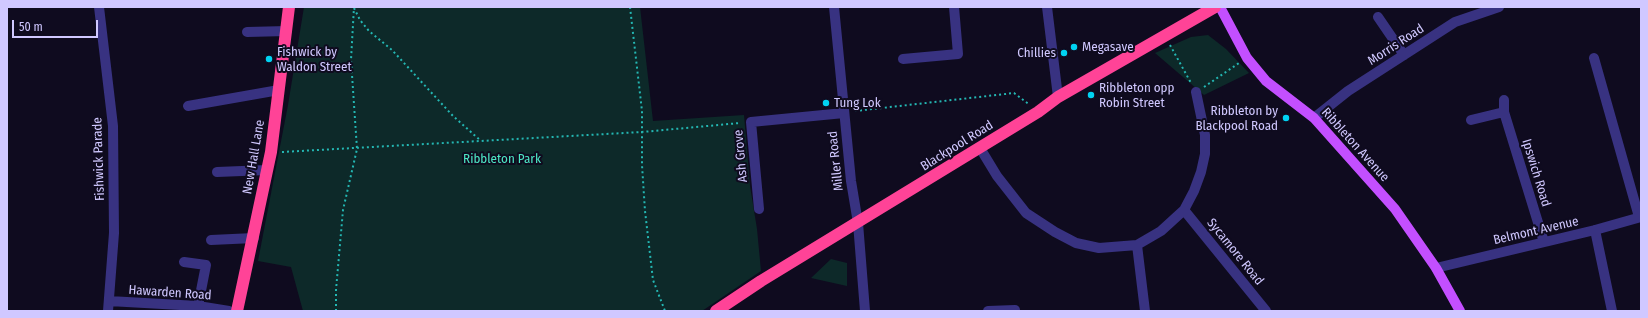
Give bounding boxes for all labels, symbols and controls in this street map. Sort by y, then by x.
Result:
scale bar [14,12,100,38]
text: 50 m [19,20,43,34]
street label: Morris Road [1365,21,1427,69]
place label: Megasave [1082,39,1134,55]
marker: Megasave [1069,42,1079,52]
place label: Fishwick by Waldon Street [277,44,352,75]
place label: Chillies [1017,45,1056,61]
marker: Chillies [1059,48,1069,58]
marker: Fishwick by Waldon Street [264,54,274,64]
place label: Ribbleton opp Robin Street [1099,80,1174,111]
marker: Ribbleton opp Robin Street [1086,90,1096,100]
place label: Tung Lok [834,95,881,111]
marker: Tung Lok [821,98,831,108]
place label: Ribbleton by Blackpool Road [1196,103,1278,134]
street label: Ribbleton Avenue [1318,105,1392,185]
marker: Ribbleton by Blackpool Road [1281,113,1291,123]
street label: Fishwick Parade [90,117,108,201]
street label: Blackpool Road [918,118,996,174]
street label: New Hall Lane [240,119,268,195]
street label: Ash Grove [731,129,751,183]
street label: Miller Road [825,130,847,192]
street label: Ipswich Road [1518,137,1554,209]
park label: Ribbleton Park [463,151,541,167]
street label: Belmont Avenue [1492,214,1580,248]
street label: Sycamore Road [1203,215,1267,289]
street label: Hawarden Road [128,282,212,304]

